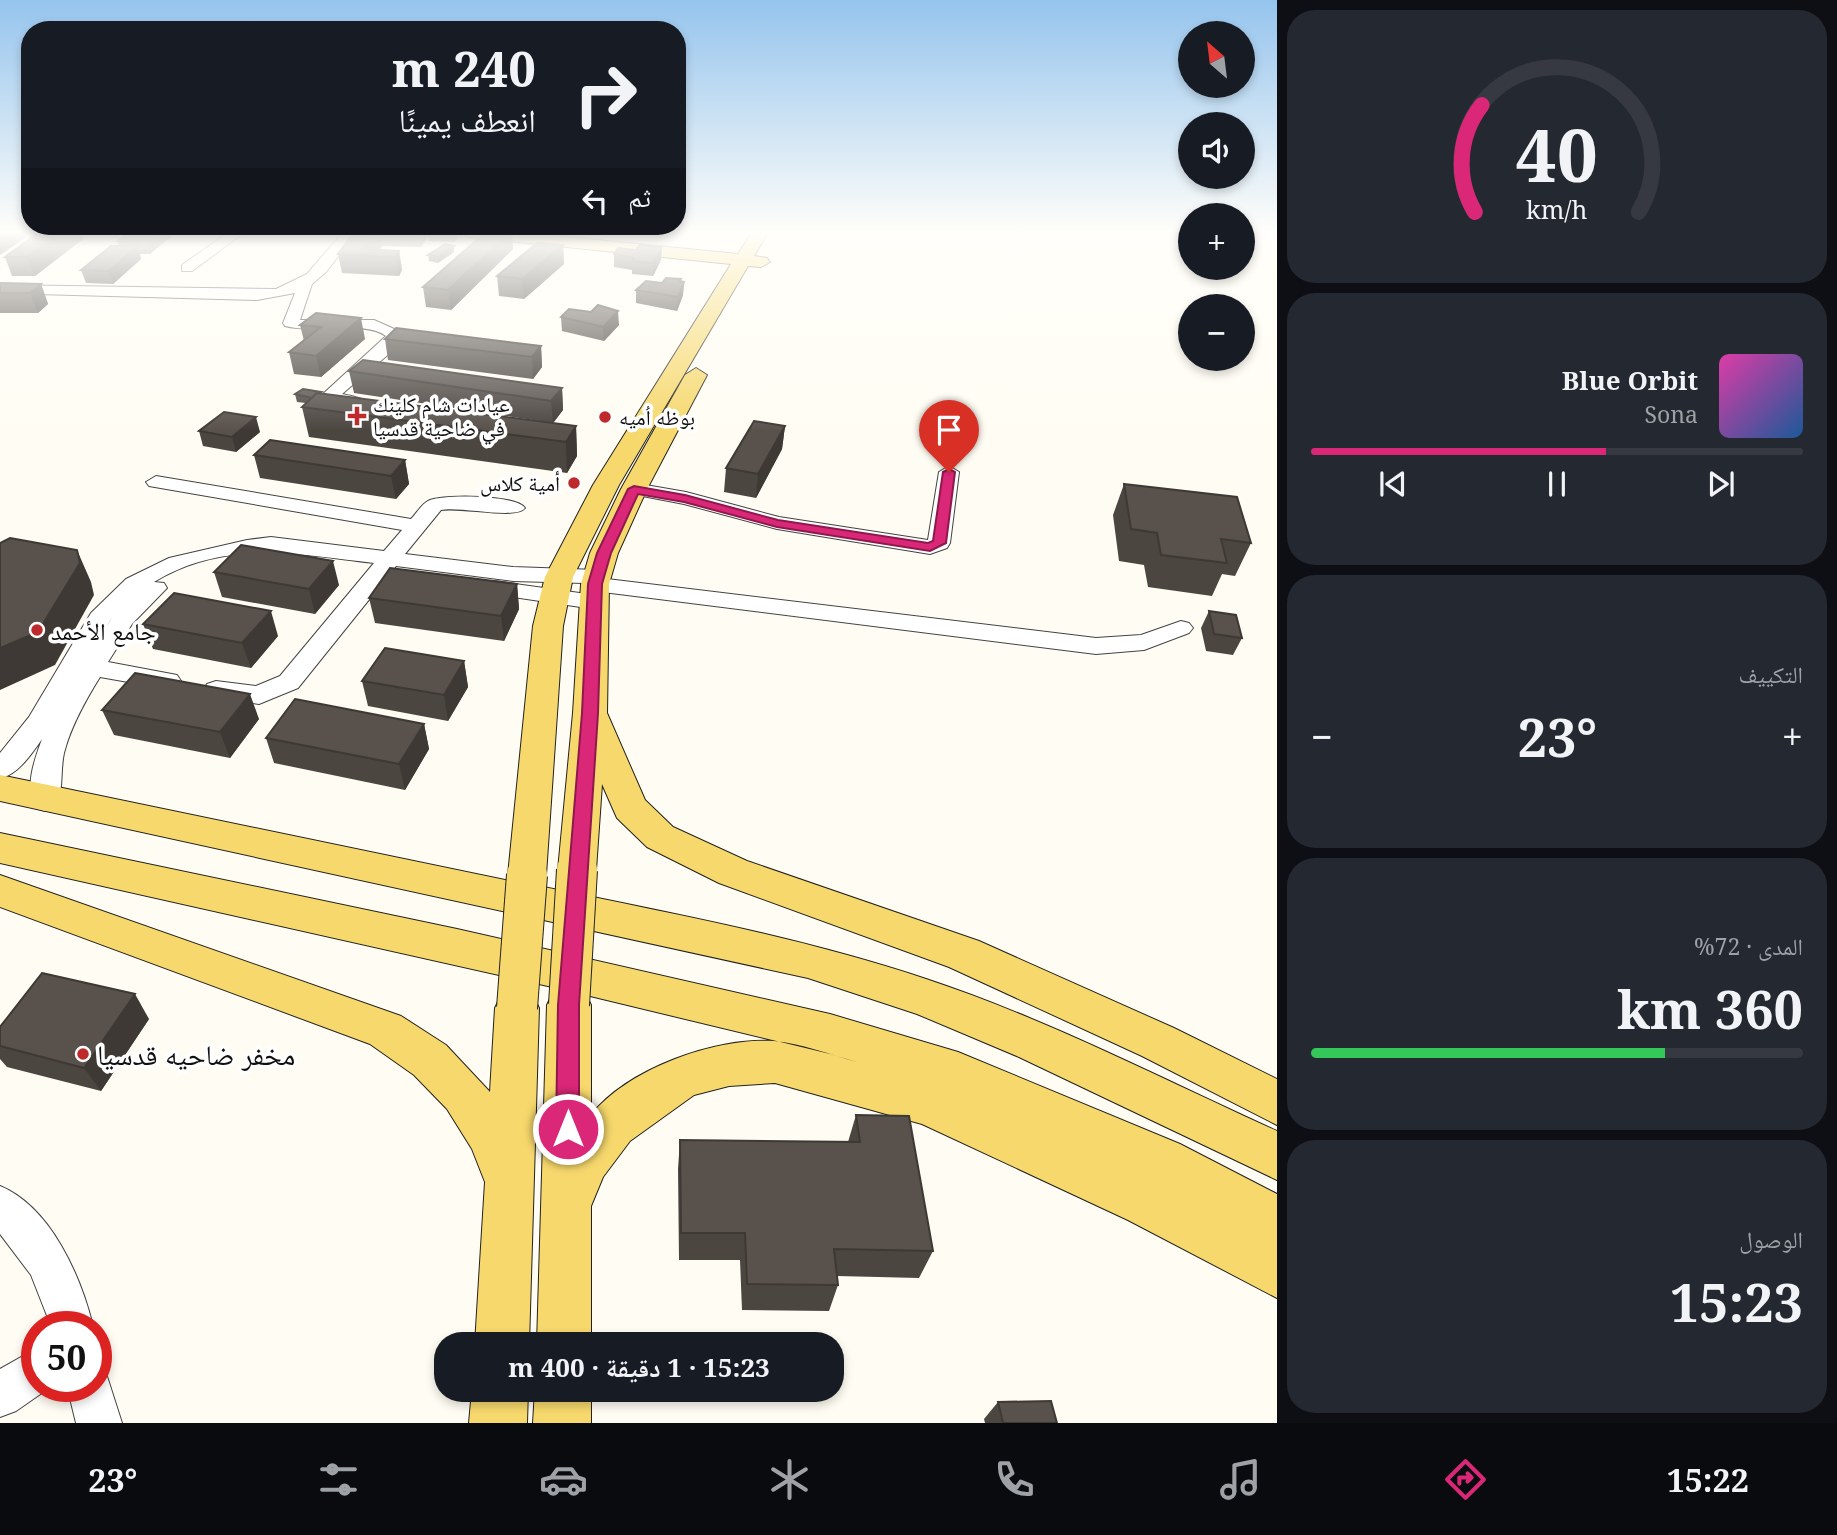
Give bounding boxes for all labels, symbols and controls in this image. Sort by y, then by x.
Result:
north arrow [1178,21,1255,98]
map controls [1178,21,1255,371]
text: 240 m [392,35,536,101]
icon: right [560,49,651,140]
text: انعطف يمينًا [399,98,536,141]
text: 40 [1516,105,1598,204]
button: sound [1178,112,1255,189]
text: ثم [628,179,651,215]
icon: left [576,182,614,220]
text: km/h [1526,192,1588,226]
button: + [1178,203,1255,280]
button: − [1178,294,1255,371]
text: Blue Orbit [1562,362,1698,398]
place label: عيادات شام كلينك في ضاحية قدسيا [373,390,510,445]
text: Sona [1644,398,1698,430]
pin [919,400,979,472]
place label: بوظه اُميه [619,403,695,431]
marker: عيادات شام كلينك في ضاحية قدسيا [347,406,367,426]
marker: بوظه اُميه [597,409,613,425]
icon: arrive [930,411,968,449]
icon: previous [1374,465,1412,503]
icon: pause [1538,465,1576,503]
icon: next [1702,465,1740,503]
place label: أمية كلاس [480,469,560,497]
marker: أمية كلاس [566,475,582,491]
place label: جامع الأحمد [51,614,156,647]
marker: جامع الأحمد [29,622,45,638]
text: التكييف [1738,658,1803,690]
text: 23° [1518,701,1597,772]
text: − [1311,710,1333,762]
text: + [1782,710,1803,762]
text: المدى · 72% [1694,930,1803,962]
text: 360 km [1617,973,1803,1044]
place label: مخفر ضاحيه قدسيا [97,1035,295,1073]
marker: مخفر ضاحيه قدسيا [75,1046,91,1062]
position arrow [531,1092,605,1166]
text: الوصول [1739,1223,1803,1255]
text: 15:23 [1670,1266,1803,1337]
speed limit sign: 50 [21,1311,112,1402]
text: 15:23 · 1 دقيقة · 400 m [508,1349,770,1385]
icon: filters [314,1455,363,1504]
icon: car [539,1455,588,1504]
icon: climate [765,1455,814,1504]
icon: phone [990,1455,1039,1504]
icon: music [1216,1455,1265,1504]
icon: directions [1441,1455,1490,1504]
text: 23° [88,1458,137,1501]
text: 15:22 [1667,1458,1749,1501]

